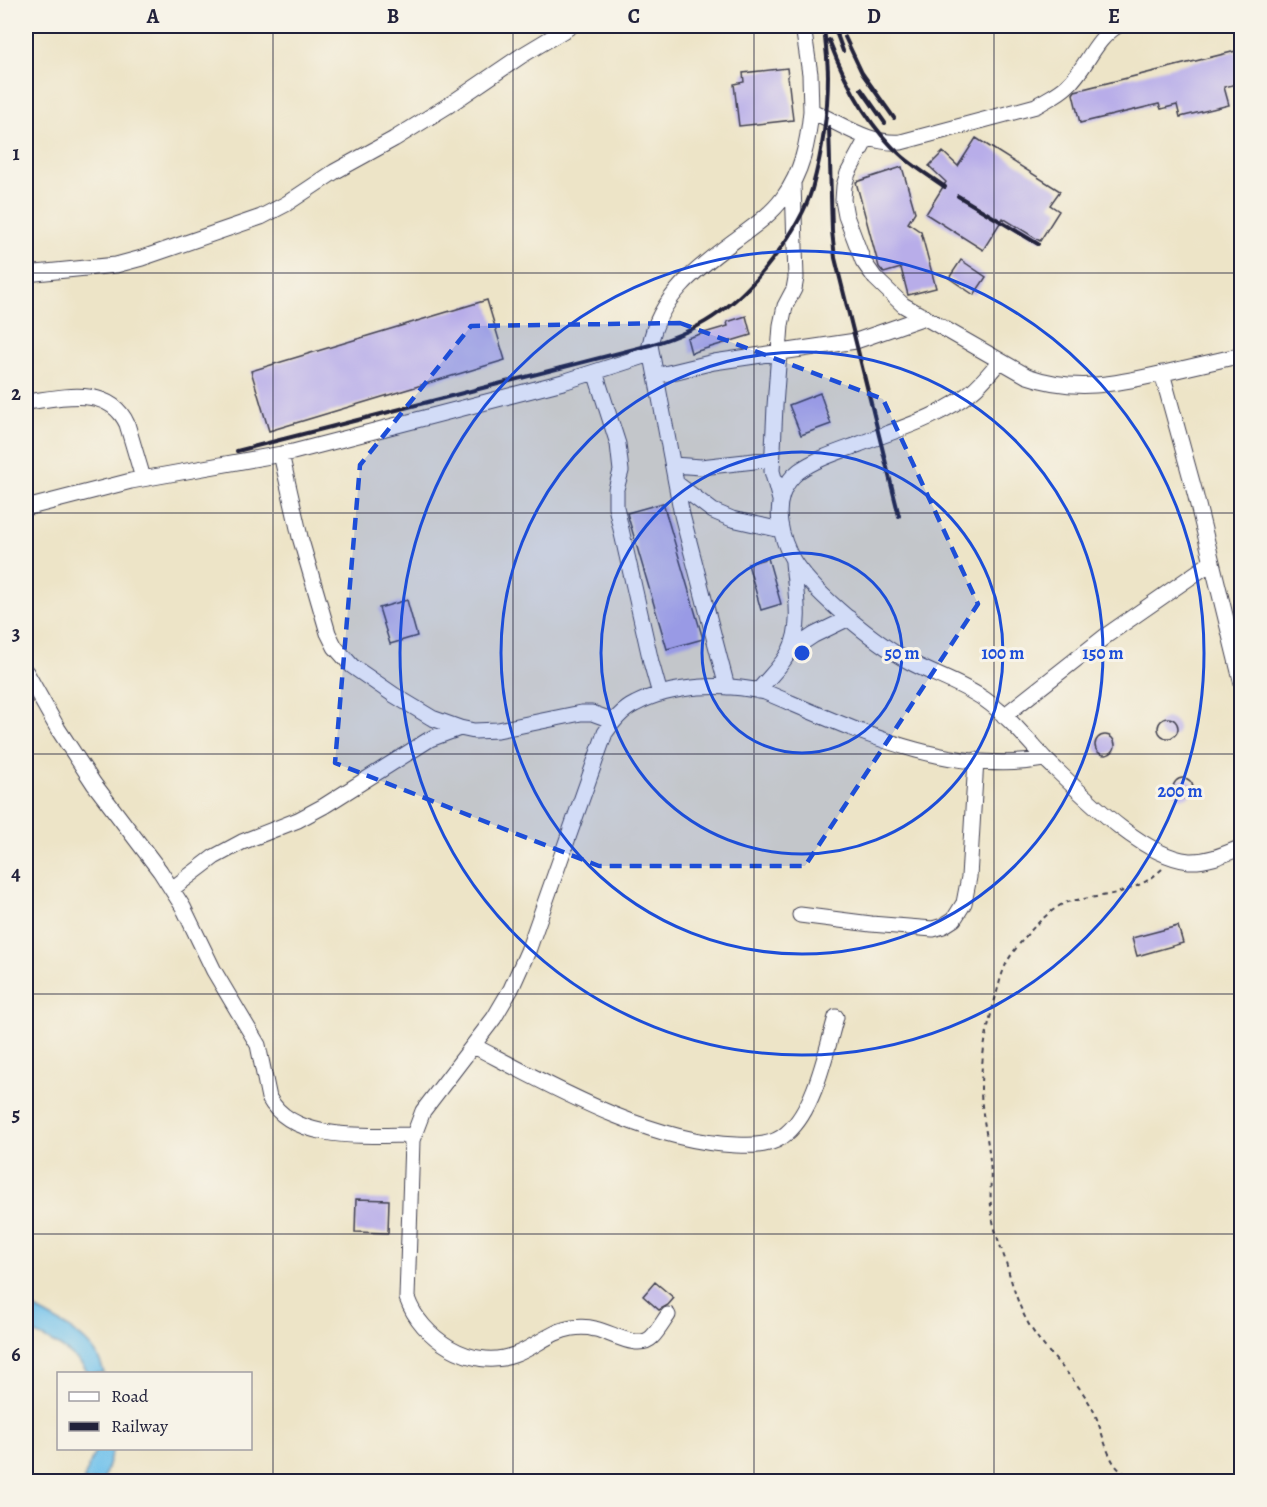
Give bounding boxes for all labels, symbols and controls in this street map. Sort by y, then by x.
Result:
text: A [146,3,160,30]
text: B [387,3,399,30]
text: C [628,3,640,30]
text: D [867,3,881,30]
text: E [1108,3,1120,30]
text: 1 [12,140,20,167]
text: 2 [11,380,21,407]
text: 3 [12,620,20,647]
text: 50 m [885,641,919,665]
text: 100 m [982,641,1024,665]
text: 150 m [1082,641,1124,665]
centre of rings [792,643,812,663]
text: 200 m [1157,779,1203,803]
text: 4 [11,860,21,887]
text: 5 [12,1101,20,1128]
text: 6 [11,1341,21,1368]
legend [57,1372,252,1450]
text: Road [111,1384,149,1408]
text: Railway [111,1414,169,1438]

